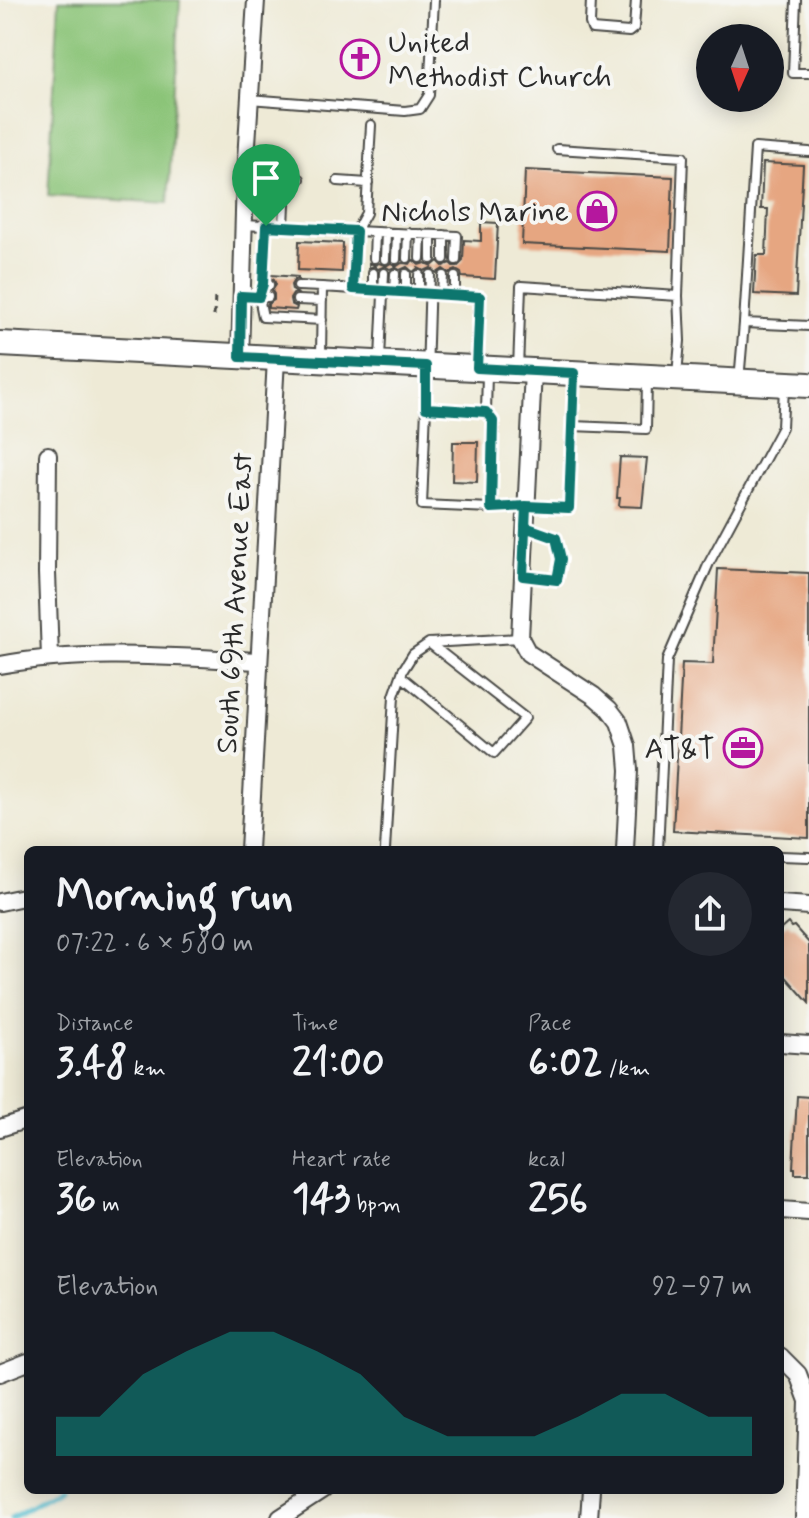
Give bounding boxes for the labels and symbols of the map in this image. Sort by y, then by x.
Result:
place label: United Methodist Church [388,24,612,97]
north arrow [696,24,784,112]
church icon: United Methodist Church [339,38,381,80]
pin [232,144,300,226]
shop icon: Nichols Marine [576,190,618,232]
place label: Nichols Marine [381,193,569,232]
street label: South 69th Avenue East [208,451,263,755]
office icon: AT&T [722,727,764,769]
place label: AT&T [645,730,715,769]

